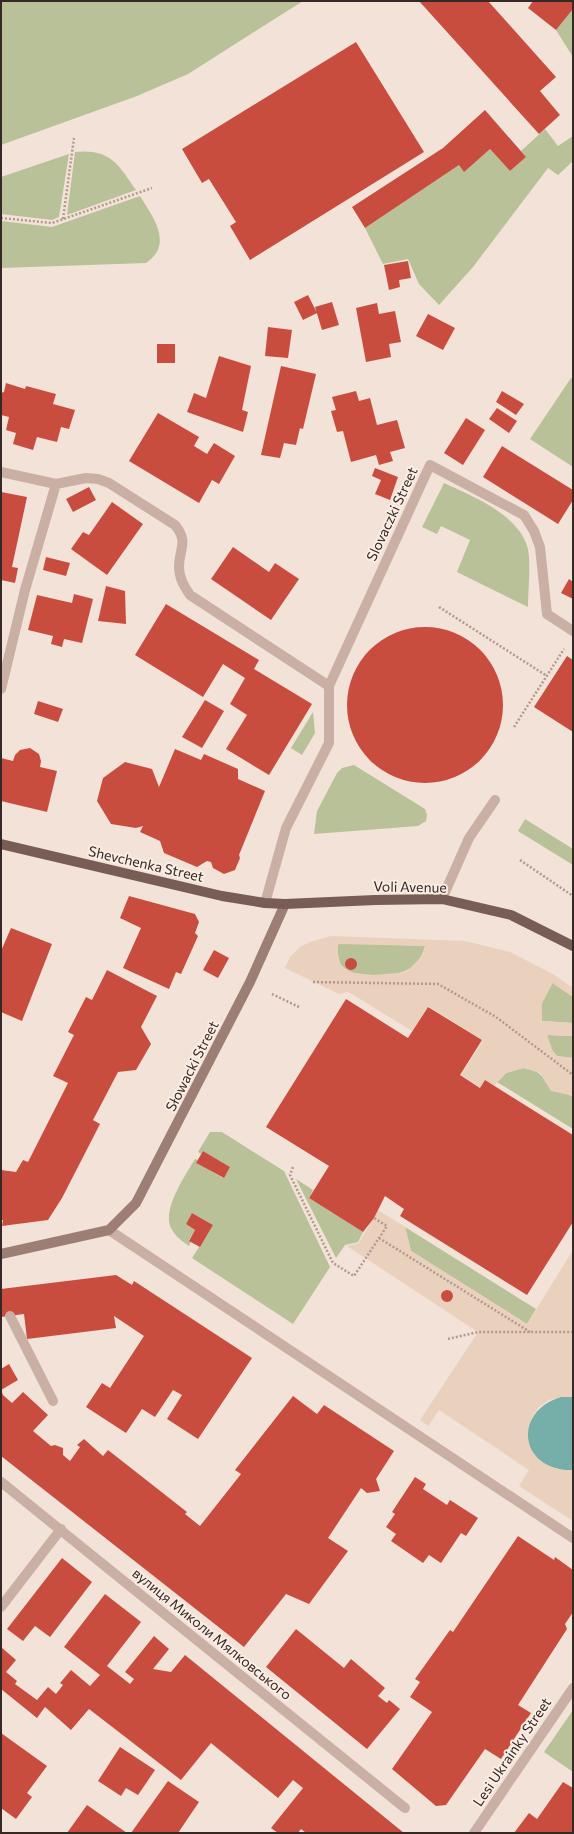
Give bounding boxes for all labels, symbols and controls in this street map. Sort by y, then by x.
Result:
street label: Slovaczki Street [362,464,421,563]
street label: Shevchenka Street [87,842,206,885]
street label: Voli Avenue [373,877,447,896]
street label: Słowacki Street [161,1017,222,1114]
street label: вулиця Миколи Мялковського [129,1564,295,1703]
street label: Lesi Ukrainky Street [469,1694,554,1809]

